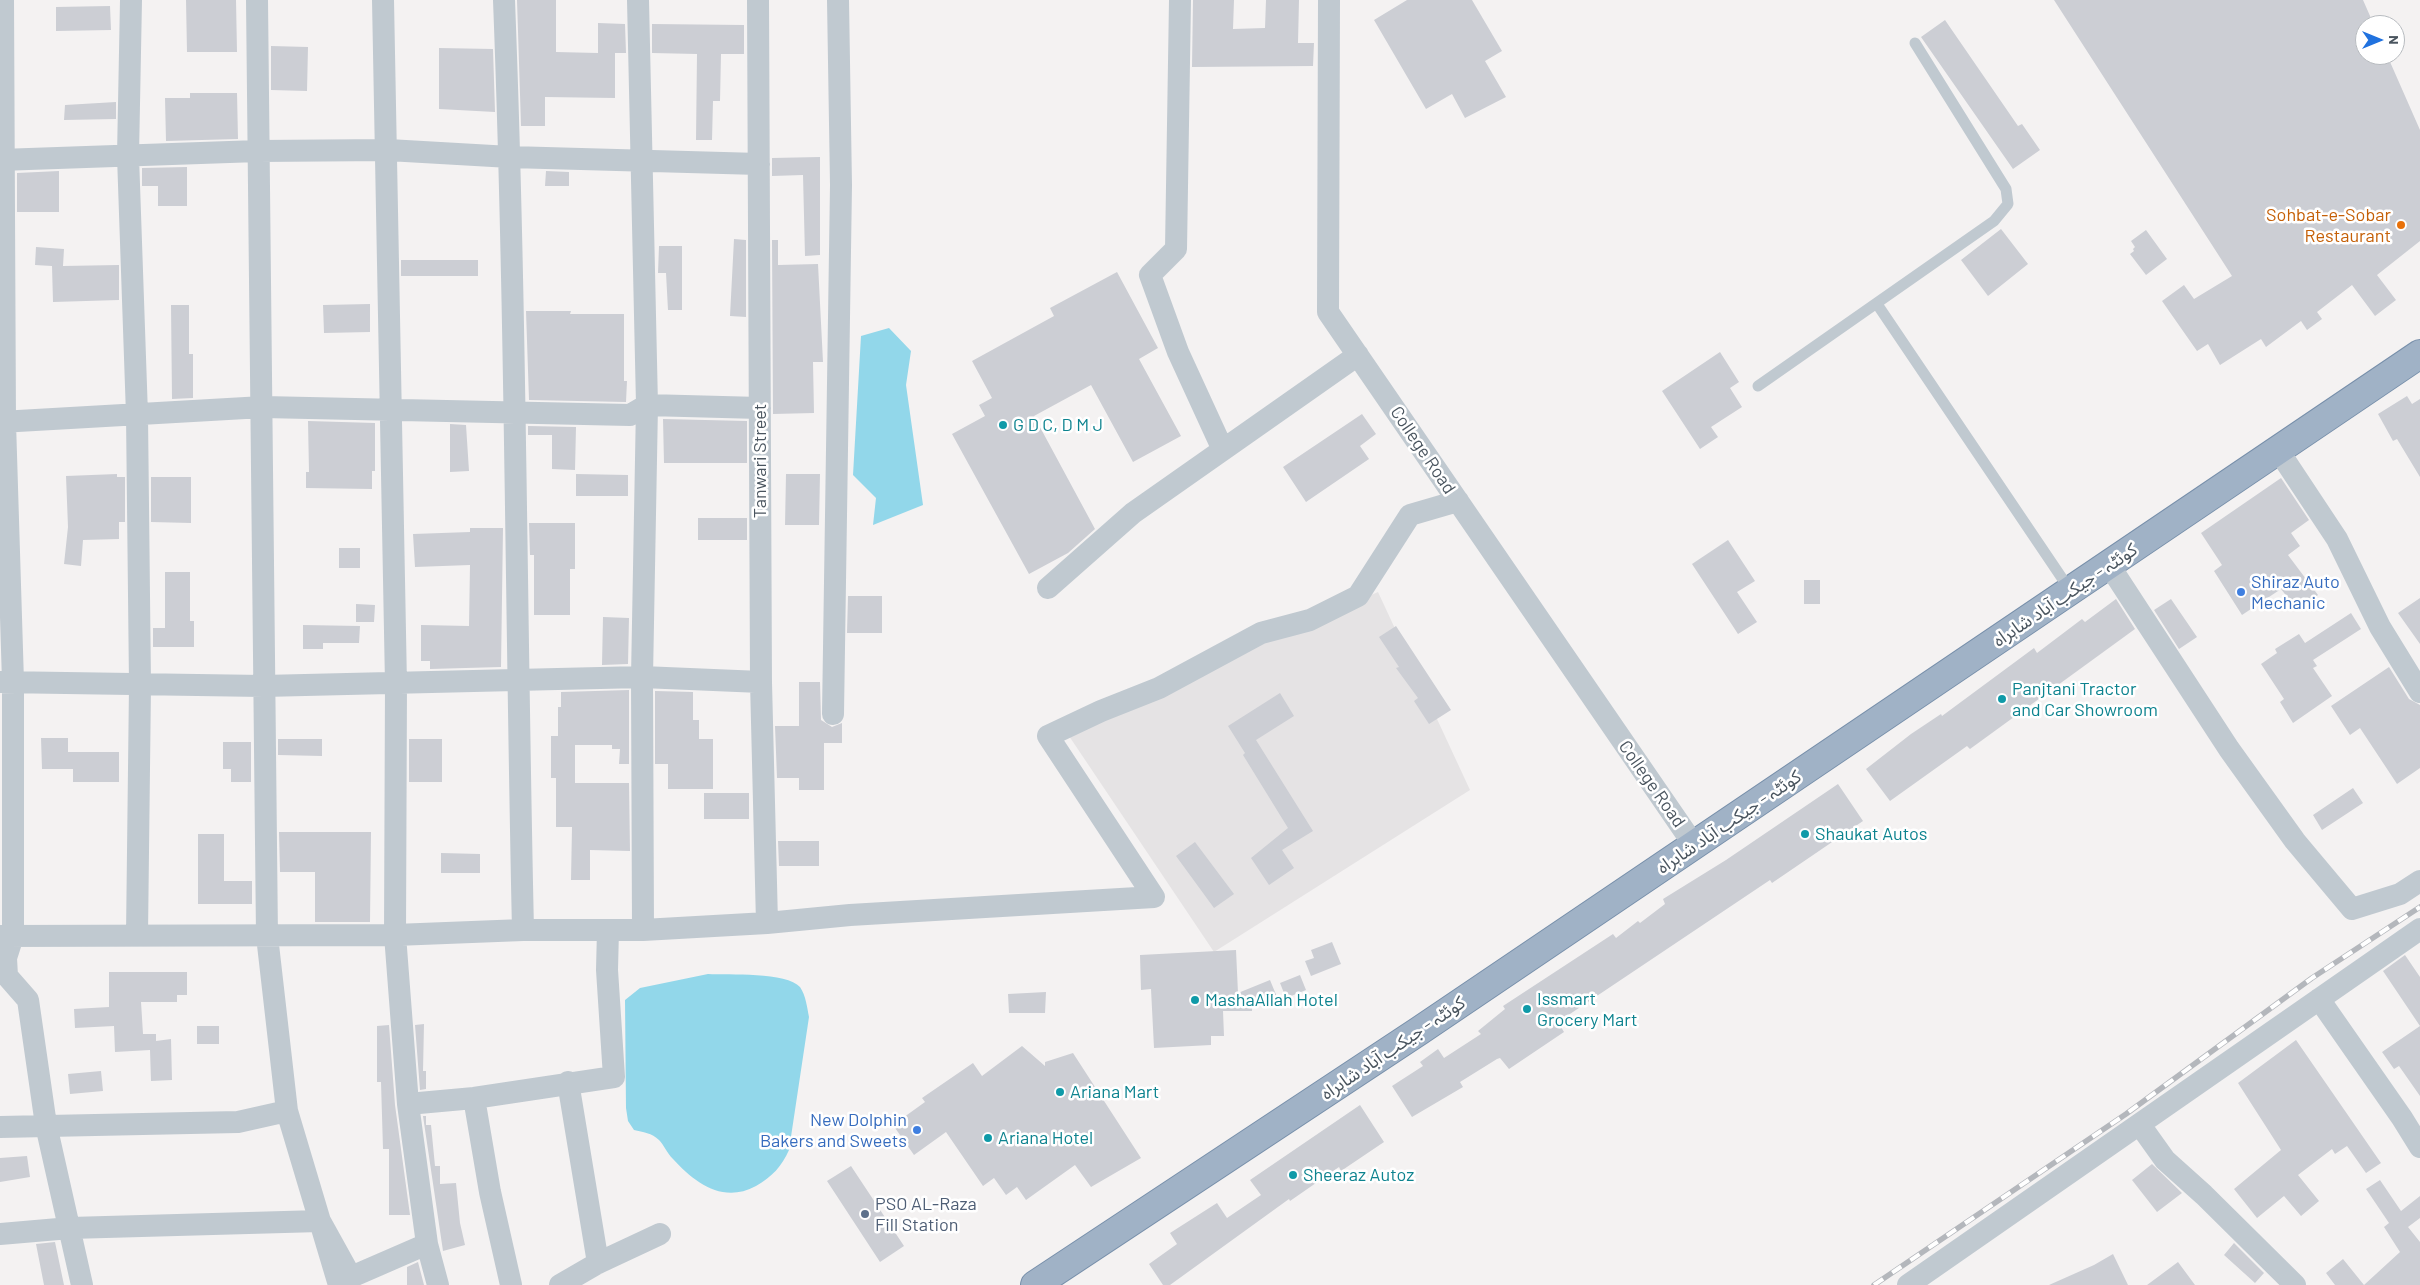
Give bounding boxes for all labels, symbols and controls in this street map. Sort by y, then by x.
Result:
north arrow [2355,15,2405,65]
text: N [2386,35,2403,45]
place label: Sohbat-e-Sobar Restaurant [2266,204,2391,246]
marker: Sohbat-e-Sobar Restaurant [2395,219,2407,231]
street label: College Road [1386,402,1460,498]
street label: Tanwari Street [749,404,771,518]
place label: G D C, D M J [1013,414,1103,436]
marker: G D C, D M J [997,419,1009,431]
street label: کوئٹہ - جیکب آباد شاہراہ [1989,539,2141,651]
place label: Shiraz Auto Mechanic [2251,571,2340,614]
marker: Shiraz Auto Mechanic [2235,586,2247,598]
place label: Panjtani Tractor and Car Showroom [2012,678,2158,721]
marker: Panjtani Tractor and Car Showroom [1996,693,2008,705]
street label: College Road [1614,736,1690,832]
street label: کوئٹہ - جیکب آباد شاہراہ [1653,766,1805,878]
place label: Shaukat Autos [1815,823,1928,845]
marker: Shaukat Autos [1799,828,1811,840]
place label: Issmart Grocery Mart [1537,988,1638,1030]
place label: MashaAllah Hotel [1205,989,1338,1011]
street label: کوئٹہ - جیکب آباد شاہراہ [1317,992,1469,1104]
marker: MashaAllah Hotel [1189,994,1201,1006]
marker: Issmart Grocery Mart [1521,1003,1533,1015]
place label: Ariana Mart [1070,1081,1159,1103]
marker: Ariana Mart [1054,1086,1066,1098]
place label: New Dolphin Bakers and Sweets [760,1109,907,1152]
marker: New Dolphin Bakers and Sweets [911,1124,923,1136]
place label: Ariana Hotel [998,1127,1093,1149]
marker: Ariana Hotel [982,1132,994,1144]
place label: Sheeraz Autoz [1303,1164,1414,1186]
marker: Sheeraz Autoz [1287,1169,1299,1181]
place label: PSO AL-Raza Fill Station [875,1193,977,1236]
marker: PSO AL-Raza Fill Station [859,1208,871,1220]

